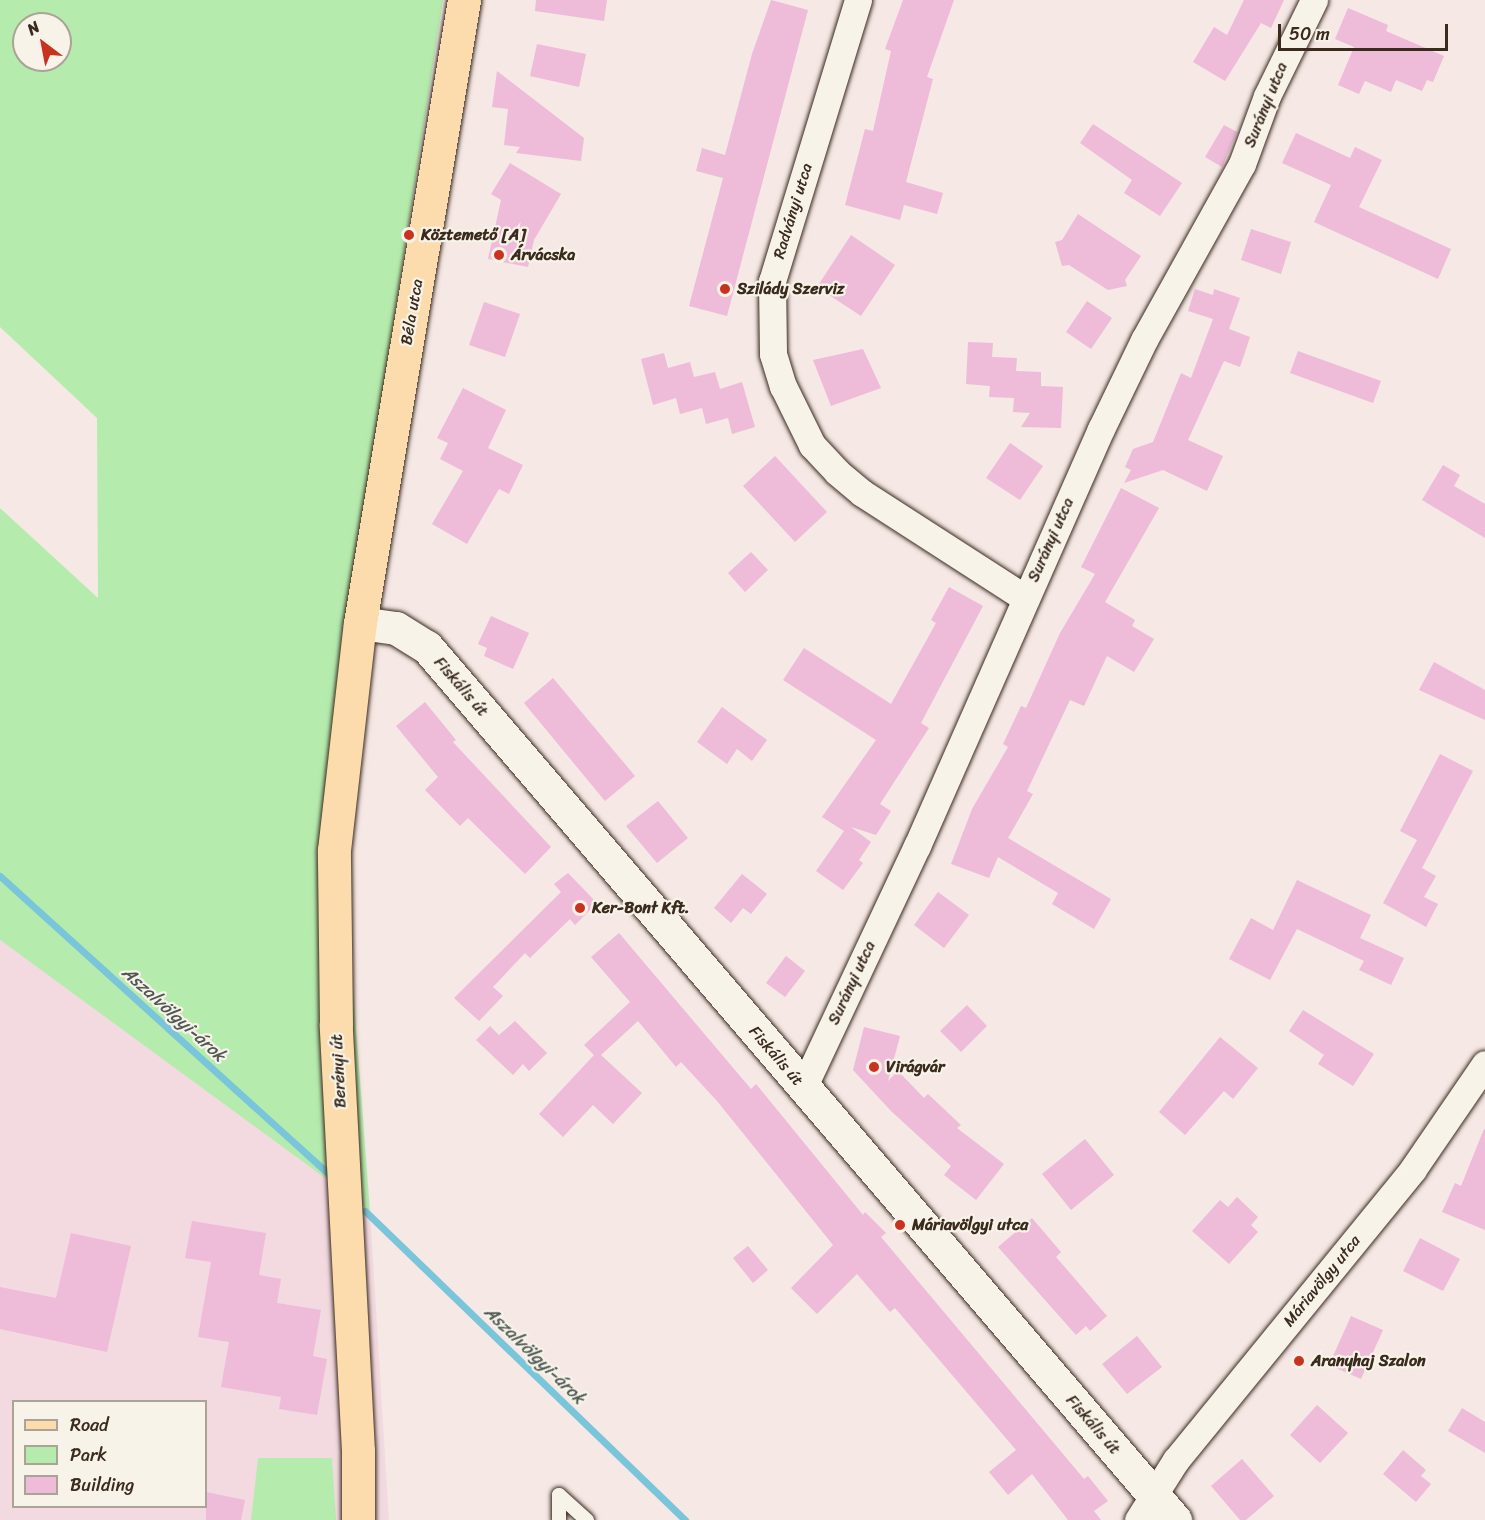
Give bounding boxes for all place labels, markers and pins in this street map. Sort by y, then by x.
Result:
place label: Köztemető [A] [421,225,526,245]
marker: Köztemető [A] [402,228,416,242]
place label: Árvácska [511,245,575,265]
marker: Árvácska [492,248,506,262]
place label: Szilády Szerviz [737,279,844,299]
marker: Szilády Szerviz [718,282,732,296]
place label: Ker-Bont Kft. [592,898,690,918]
marker: Ker-Bont Kft. [573,901,587,915]
place label: Virágvár [886,1057,945,1077]
marker: Virágvár [867,1060,881,1074]
place label: Máriavölgyi utca [912,1215,1029,1235]
marker: Máriavölgyi utca [893,1218,907,1232]
place label: Aranyhaj Szalon [1311,1351,1426,1371]
marker: Aranyhaj Szalon [1292,1354,1306,1368]

